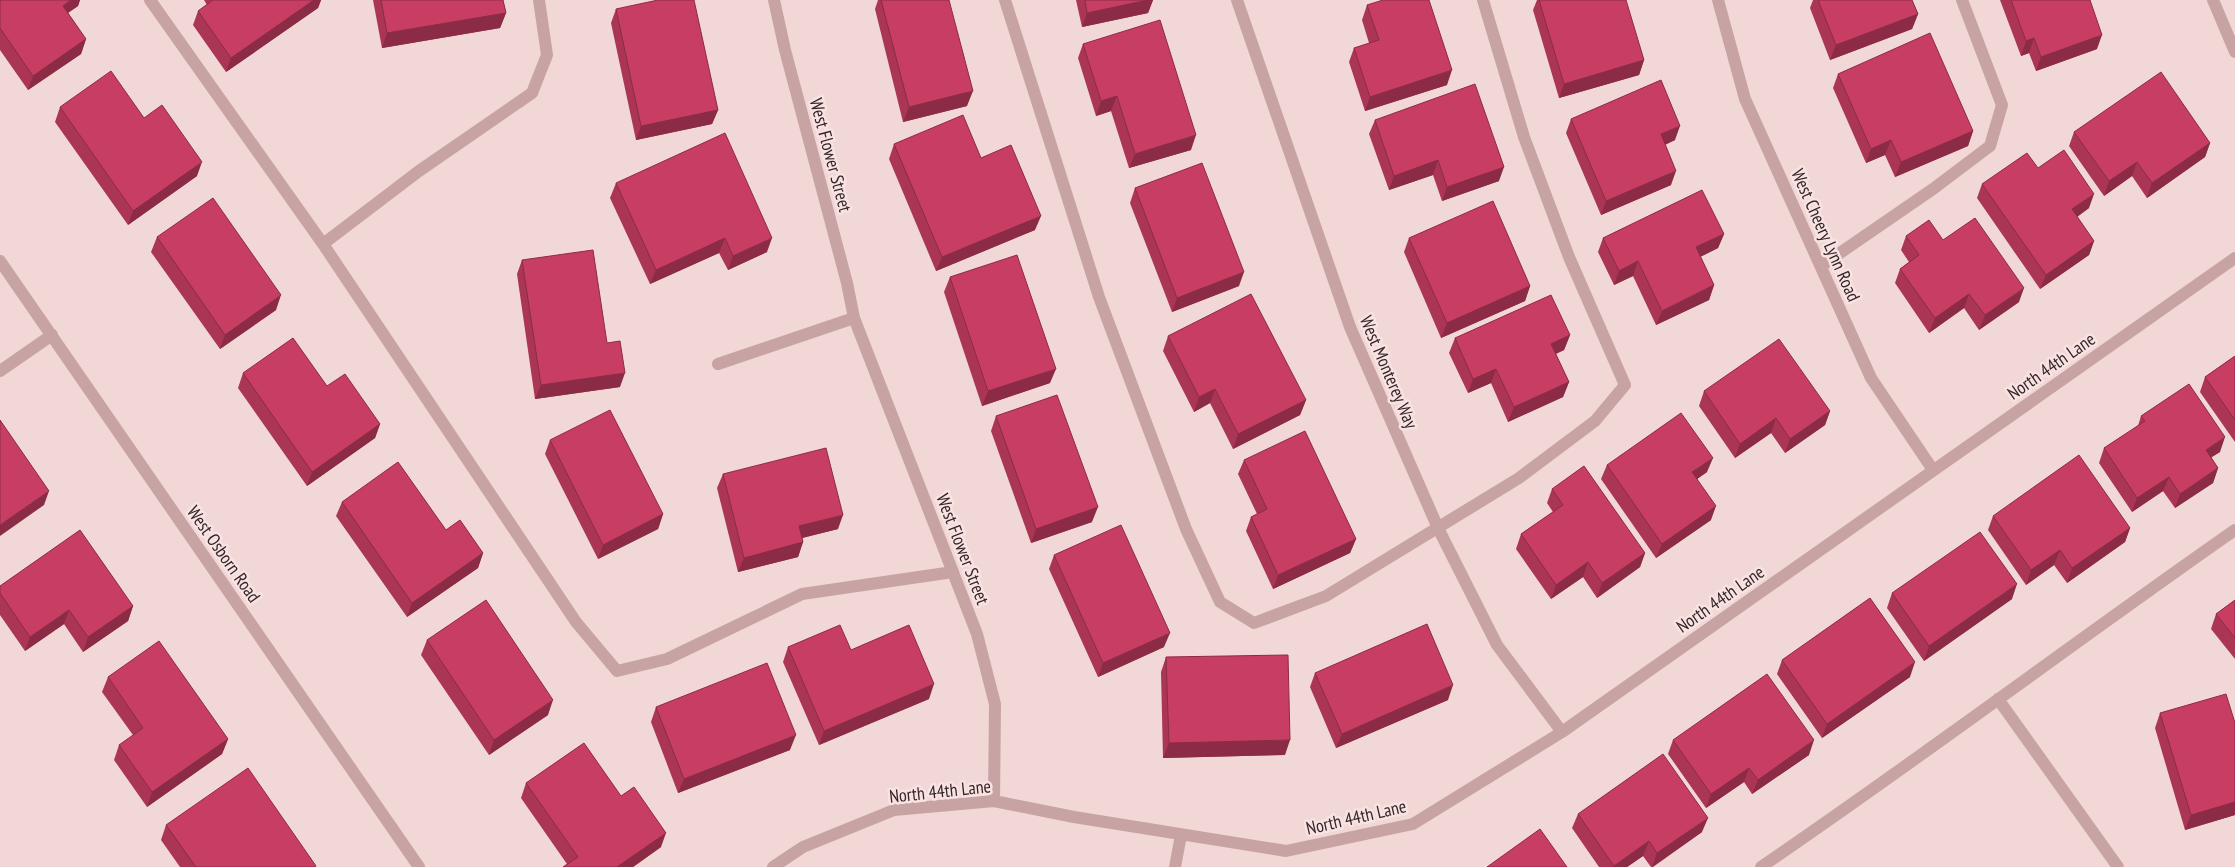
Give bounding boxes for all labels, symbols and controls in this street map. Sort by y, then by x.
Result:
street label: West Flower Street [805,96,857,214]
street label: West Cheery Lynn Road [1786,165,1866,305]
street label: West Monterey Way [1355,312,1423,432]
street label: North 44th Lane [2003,327,2099,405]
street label: West Flower Street [931,490,995,608]
street label: West Osborn Road [182,501,266,607]
street label: North 44th Lane [1672,560,1768,638]
street label: North 44th Lane [888,774,992,808]
street label: North 44th Lane [1304,794,1408,840]

